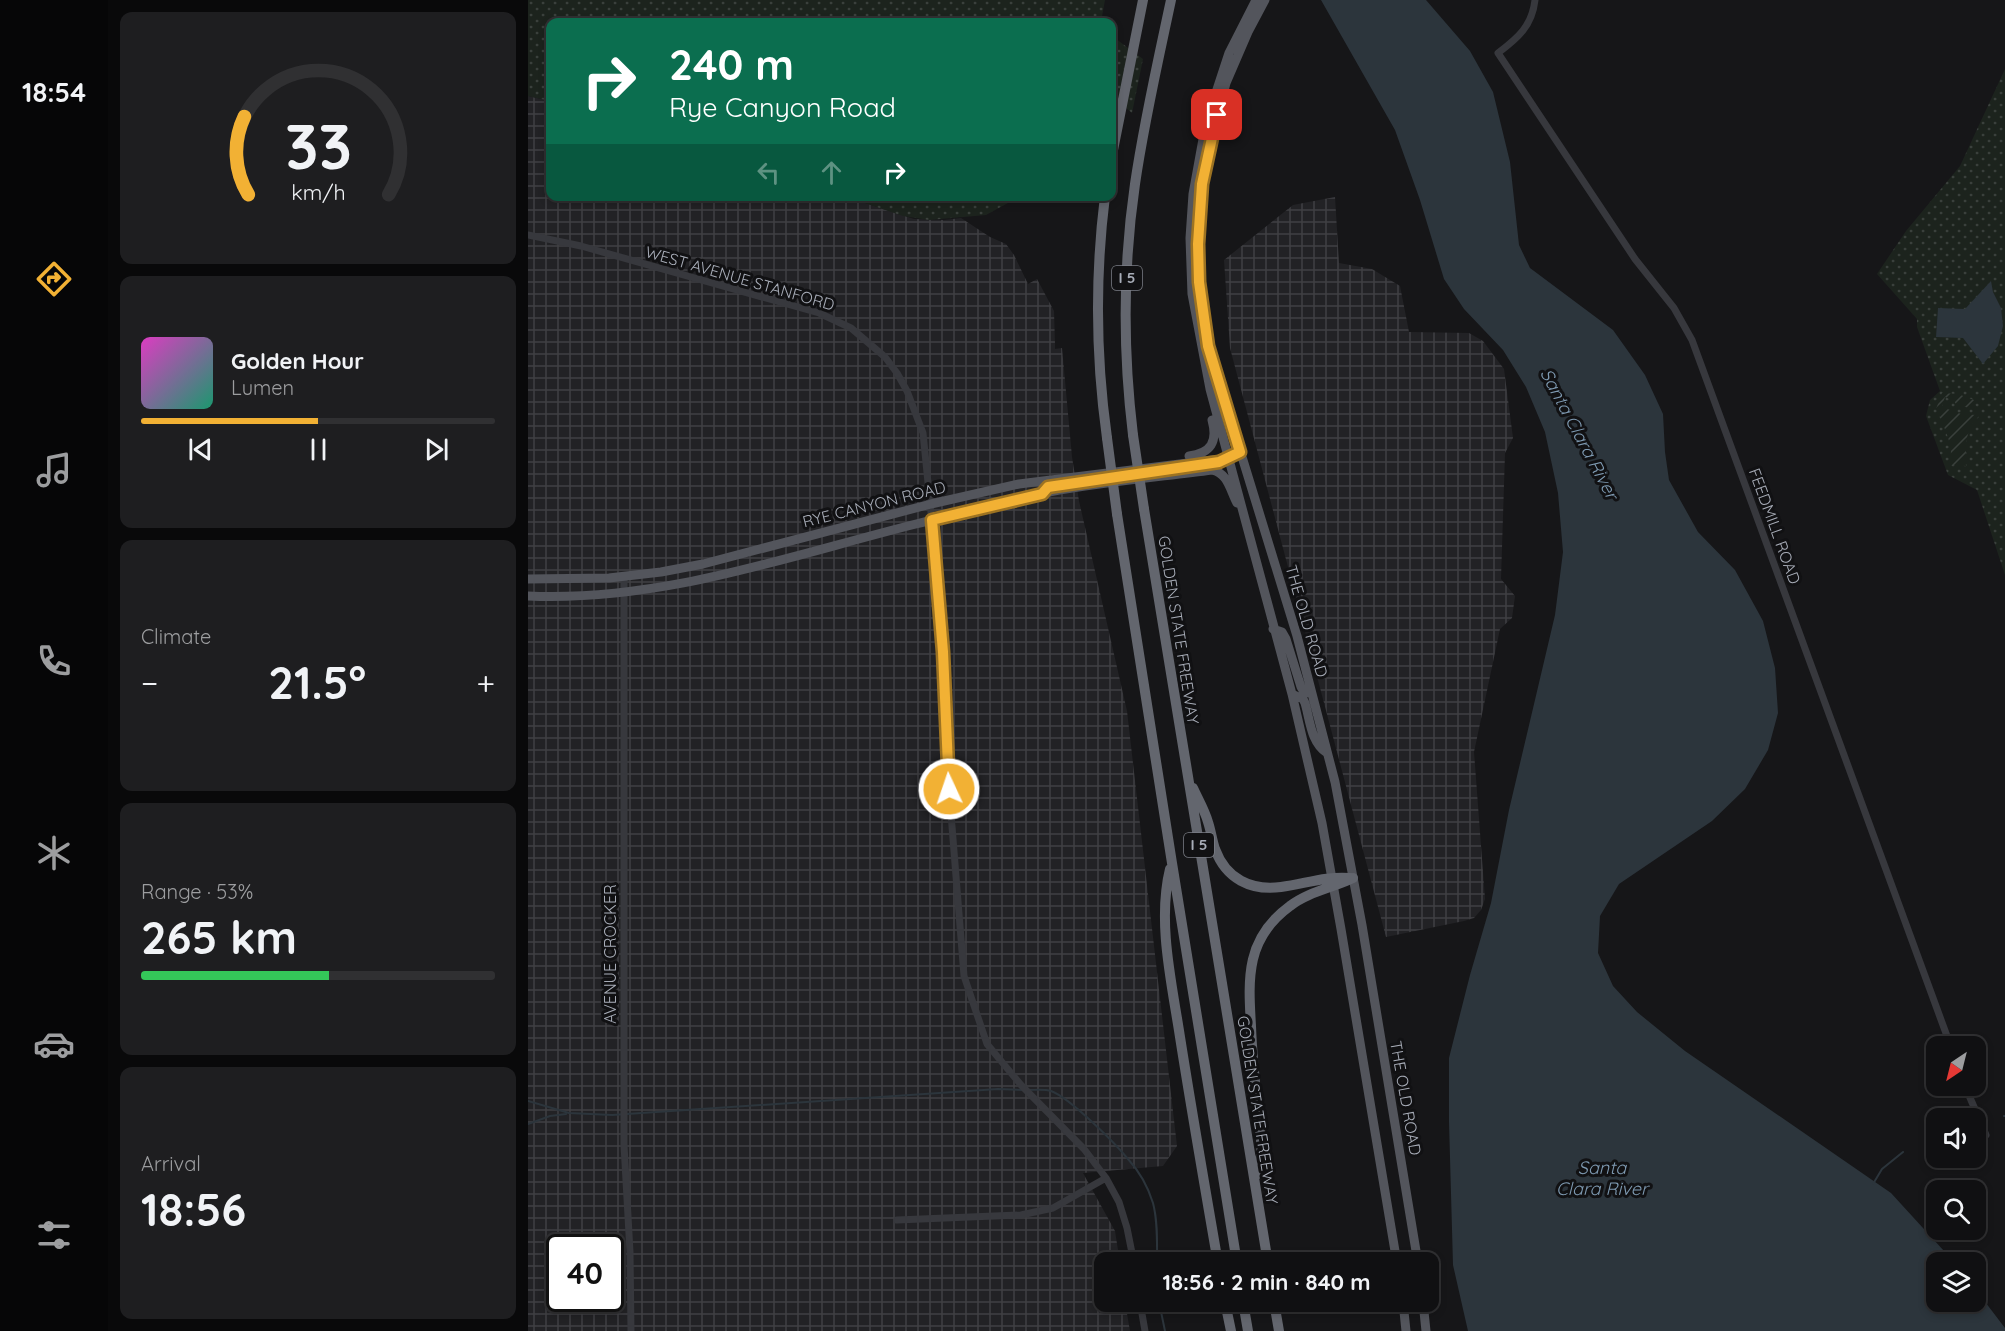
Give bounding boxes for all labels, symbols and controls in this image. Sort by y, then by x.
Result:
text: 240 m [669,38,794,91]
icon: right [570,42,648,120]
text: 18:54 [22,75,86,109]
pin [1191,89,1242,140]
text: Rye Canyon Road [669,90,896,124]
icon: arrive [1200,98,1233,131]
text: 33 [284,107,352,185]
icon: left [752,156,785,189]
icon: ahead [815,156,848,189]
icon: right [878,156,911,189]
text: km/h [291,179,345,205]
street label: WEST AVENUE STANFORD [643,241,837,315]
icon: directions [33,258,75,300]
road number: I 5 [1112,266,1142,290]
text: Golden Hour [231,347,364,375]
water label: Santa Clara River [1535,364,1625,505]
text: Lumen [231,375,294,400]
icon: previous [184,433,217,466]
icon: pause [302,433,335,466]
icon: next [420,433,453,466]
icon: music [33,449,75,491]
street label: FEEDMILL ROAD [1745,465,1805,587]
street label: RYE CANYON ROAD [800,477,948,531]
street label: GOLDEN STATE FREEWAY [1154,534,1204,726]
street label: THE OLD ROAD [1281,563,1333,679]
text: Climate [141,624,211,649]
icon: phone [33,640,75,682]
text: 21.5° [268,654,366,710]
text: − [141,662,158,703]
text: + [476,662,495,703]
position arrow [917,757,981,821]
icon: climate [33,832,75,874]
road number: I 5 [1184,833,1214,857]
text: Range · 53% [141,879,253,904]
street label: AVENUE CROCKER [600,884,620,1024]
text: 265 km [141,909,297,965]
street label: GOLDEN STATE FREEWAY [1233,1014,1283,1206]
icon: car [33,1023,75,1065]
north arrow [1926,1036,1986,1096]
map controls [1926,1036,1986,1312]
street label: THE OLD ROAD [1386,1039,1426,1157]
button: sound [1926,1108,1986,1168]
text: Arrival [141,1151,201,1176]
water label: Santa Clara River [1556,1156,1650,1200]
button: search [1926,1180,1986,1240]
text: 18:56 [141,1181,246,1237]
icon: filters [33,1214,75,1256]
speed limit sign: 40 [546,1234,624,1312]
button: layers [1926,1252,1986,1312]
text: 18:56 · 2 min · 840 m [1162,1268,1371,1296]

